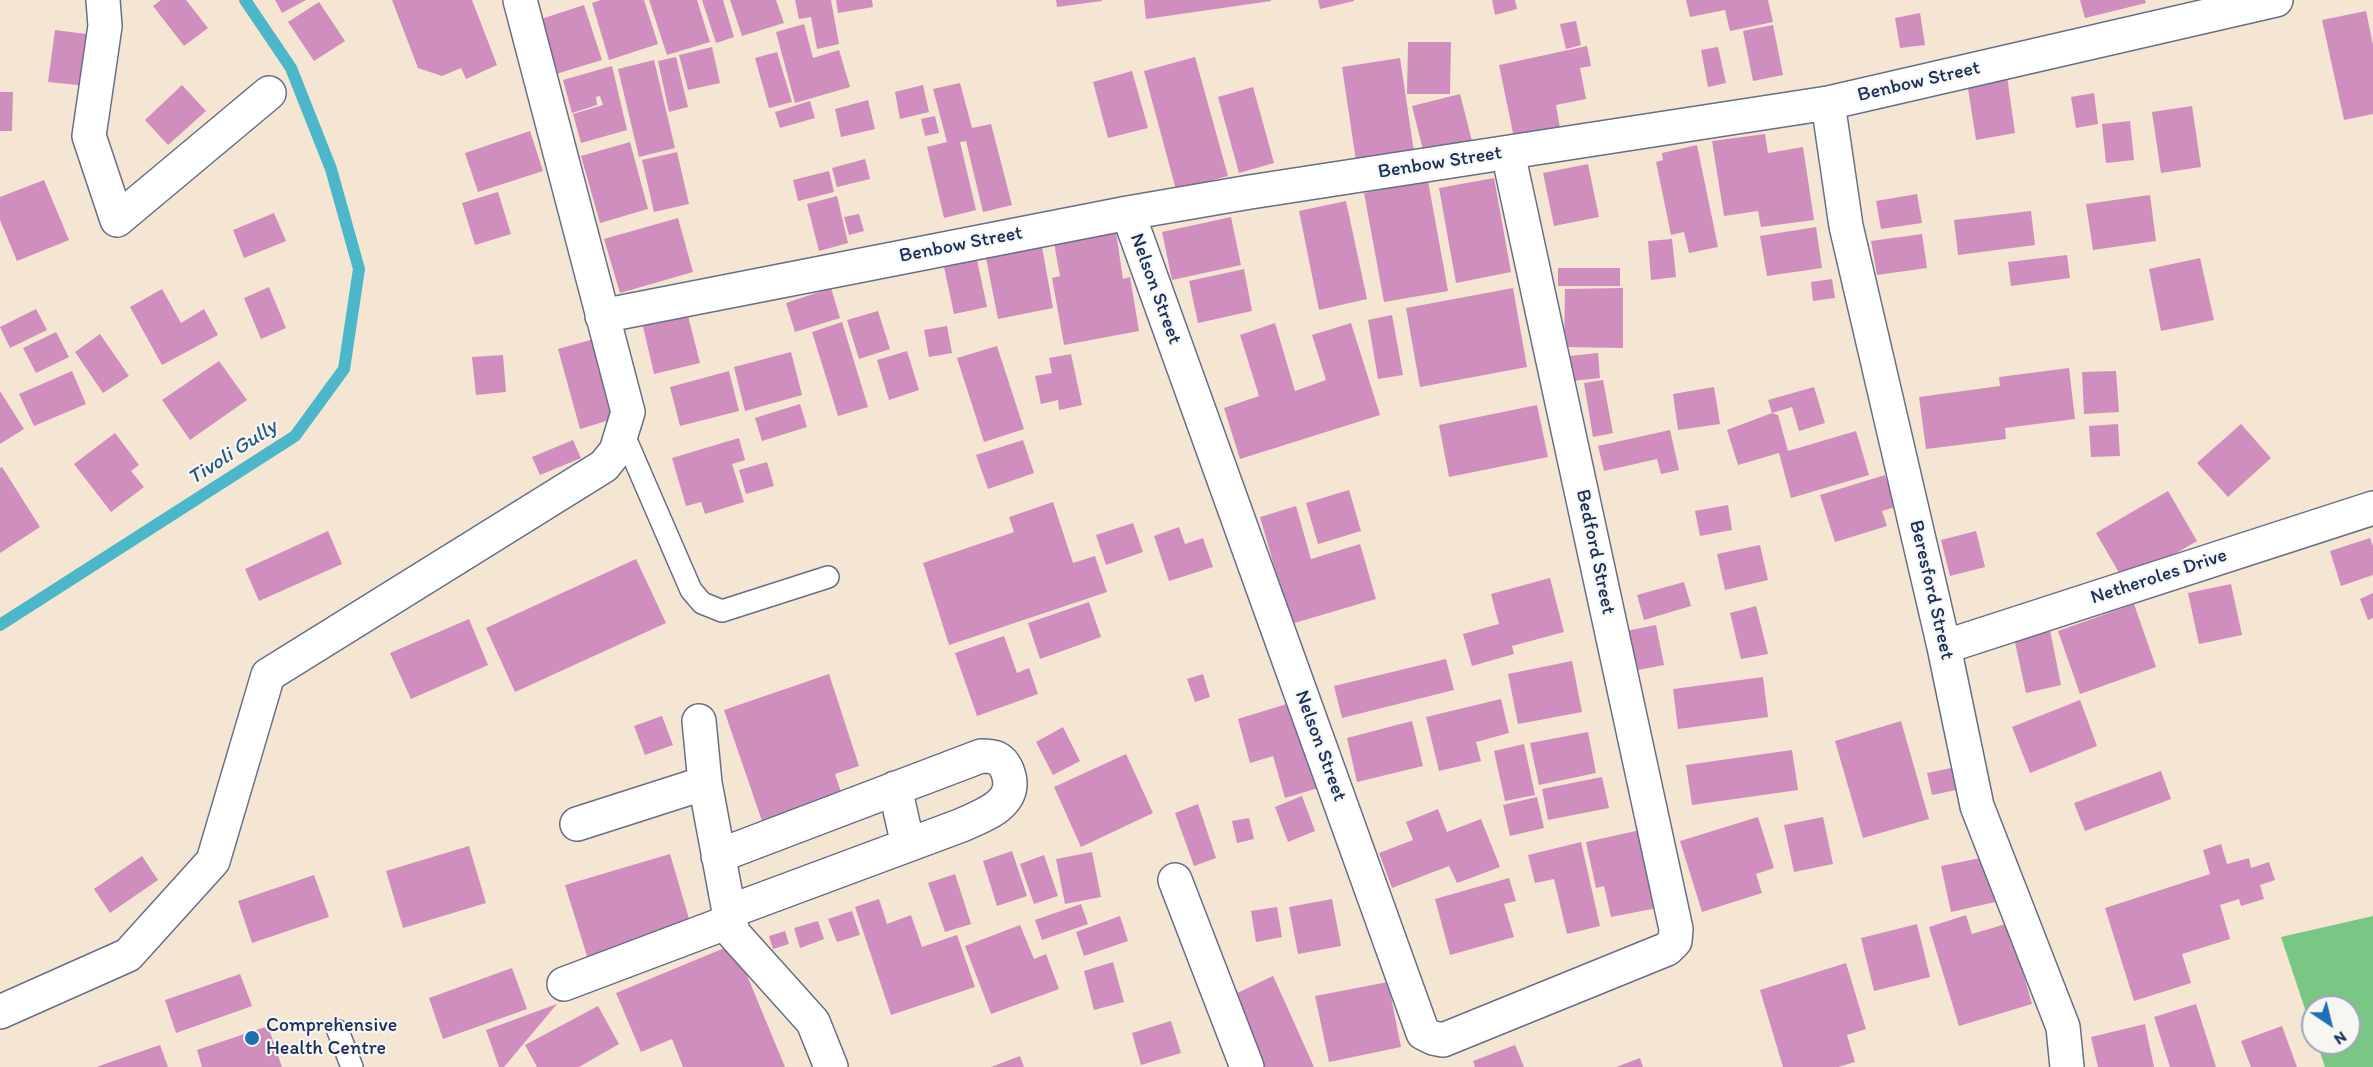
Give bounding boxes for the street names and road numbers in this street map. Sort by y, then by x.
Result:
street label: Benbow Street [1855,56,1983,108]
street label: Benbow Street [1376,141,1504,185]
street label: Benbow Street [897,221,1025,269]
street label: Nelson Street [1124,230,1186,348]
street label: Bedford Street [1570,487,1620,617]
street label: Beresford Street [1903,518,1959,662]
street label: Netheroles Drive [2088,544,2230,610]
street label: Nelson Street [1289,687,1351,805]

